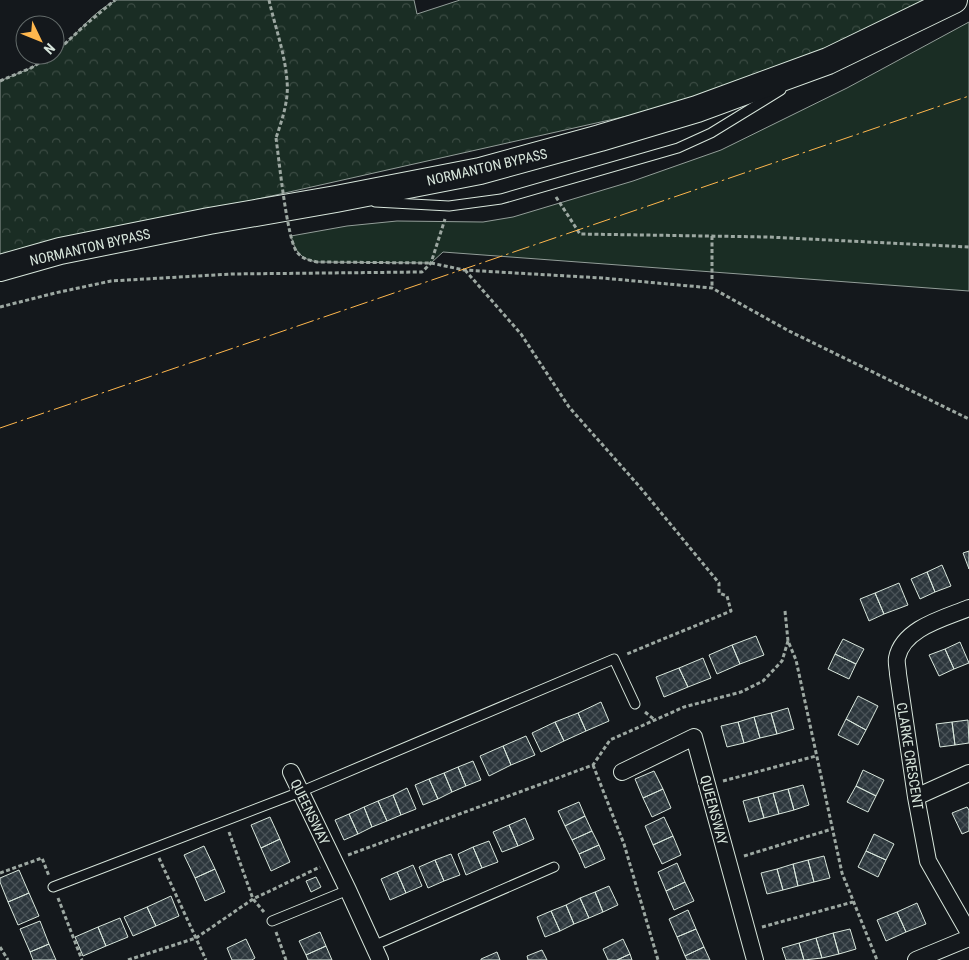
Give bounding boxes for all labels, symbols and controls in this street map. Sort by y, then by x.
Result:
north arrow [15,15,65,65]
text: N [41,40,58,57]
street label: NORMANTON BYPASS [425,145,549,189]
street label: NORMANTON BYPASS [28,225,152,269]
street label: CLARKE CRESCENT [894,701,926,811]
street label: QUEENSWAY [697,774,731,847]
street label: QUEENSWAY [287,776,333,848]

